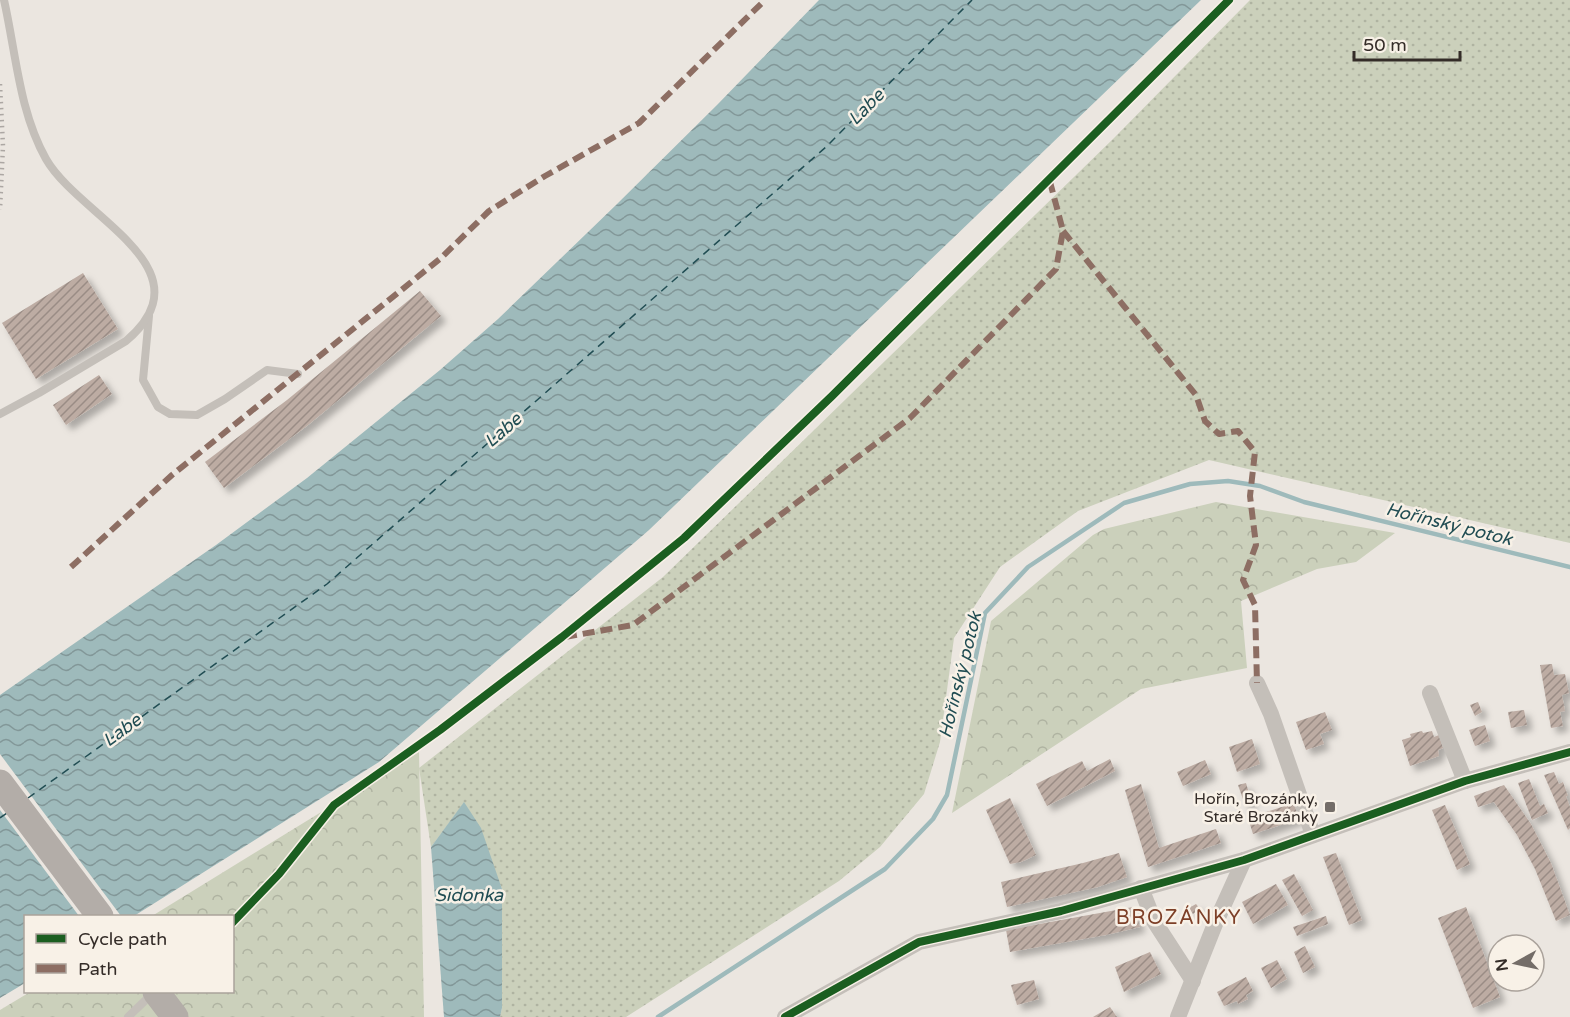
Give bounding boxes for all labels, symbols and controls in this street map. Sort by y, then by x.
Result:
scale bar [1354,24,1460,62]
text: 50 m [1363,34,1407,56]
water label: Labe [843,84,889,130]
water label: Labe [480,407,527,452]
water label: Hořínský potok [1384,498,1515,551]
water label: Hořínský potok [934,609,987,740]
water label: Labe [99,708,146,751]
place label: Hořín, Brozánky, Staré Brozánky [1194,789,1318,827]
marker: Hořín, Brozánky, Staré Brozánky [1323,800,1337,814]
water label: Sidonka [435,884,504,906]
district label: BROZÁNKY [1116,905,1242,930]
legend [24,915,234,993]
text: Cycle path [78,928,167,950]
north arrow [1486,933,1546,993]
text: N [1491,957,1513,973]
text: Path [78,958,117,980]

